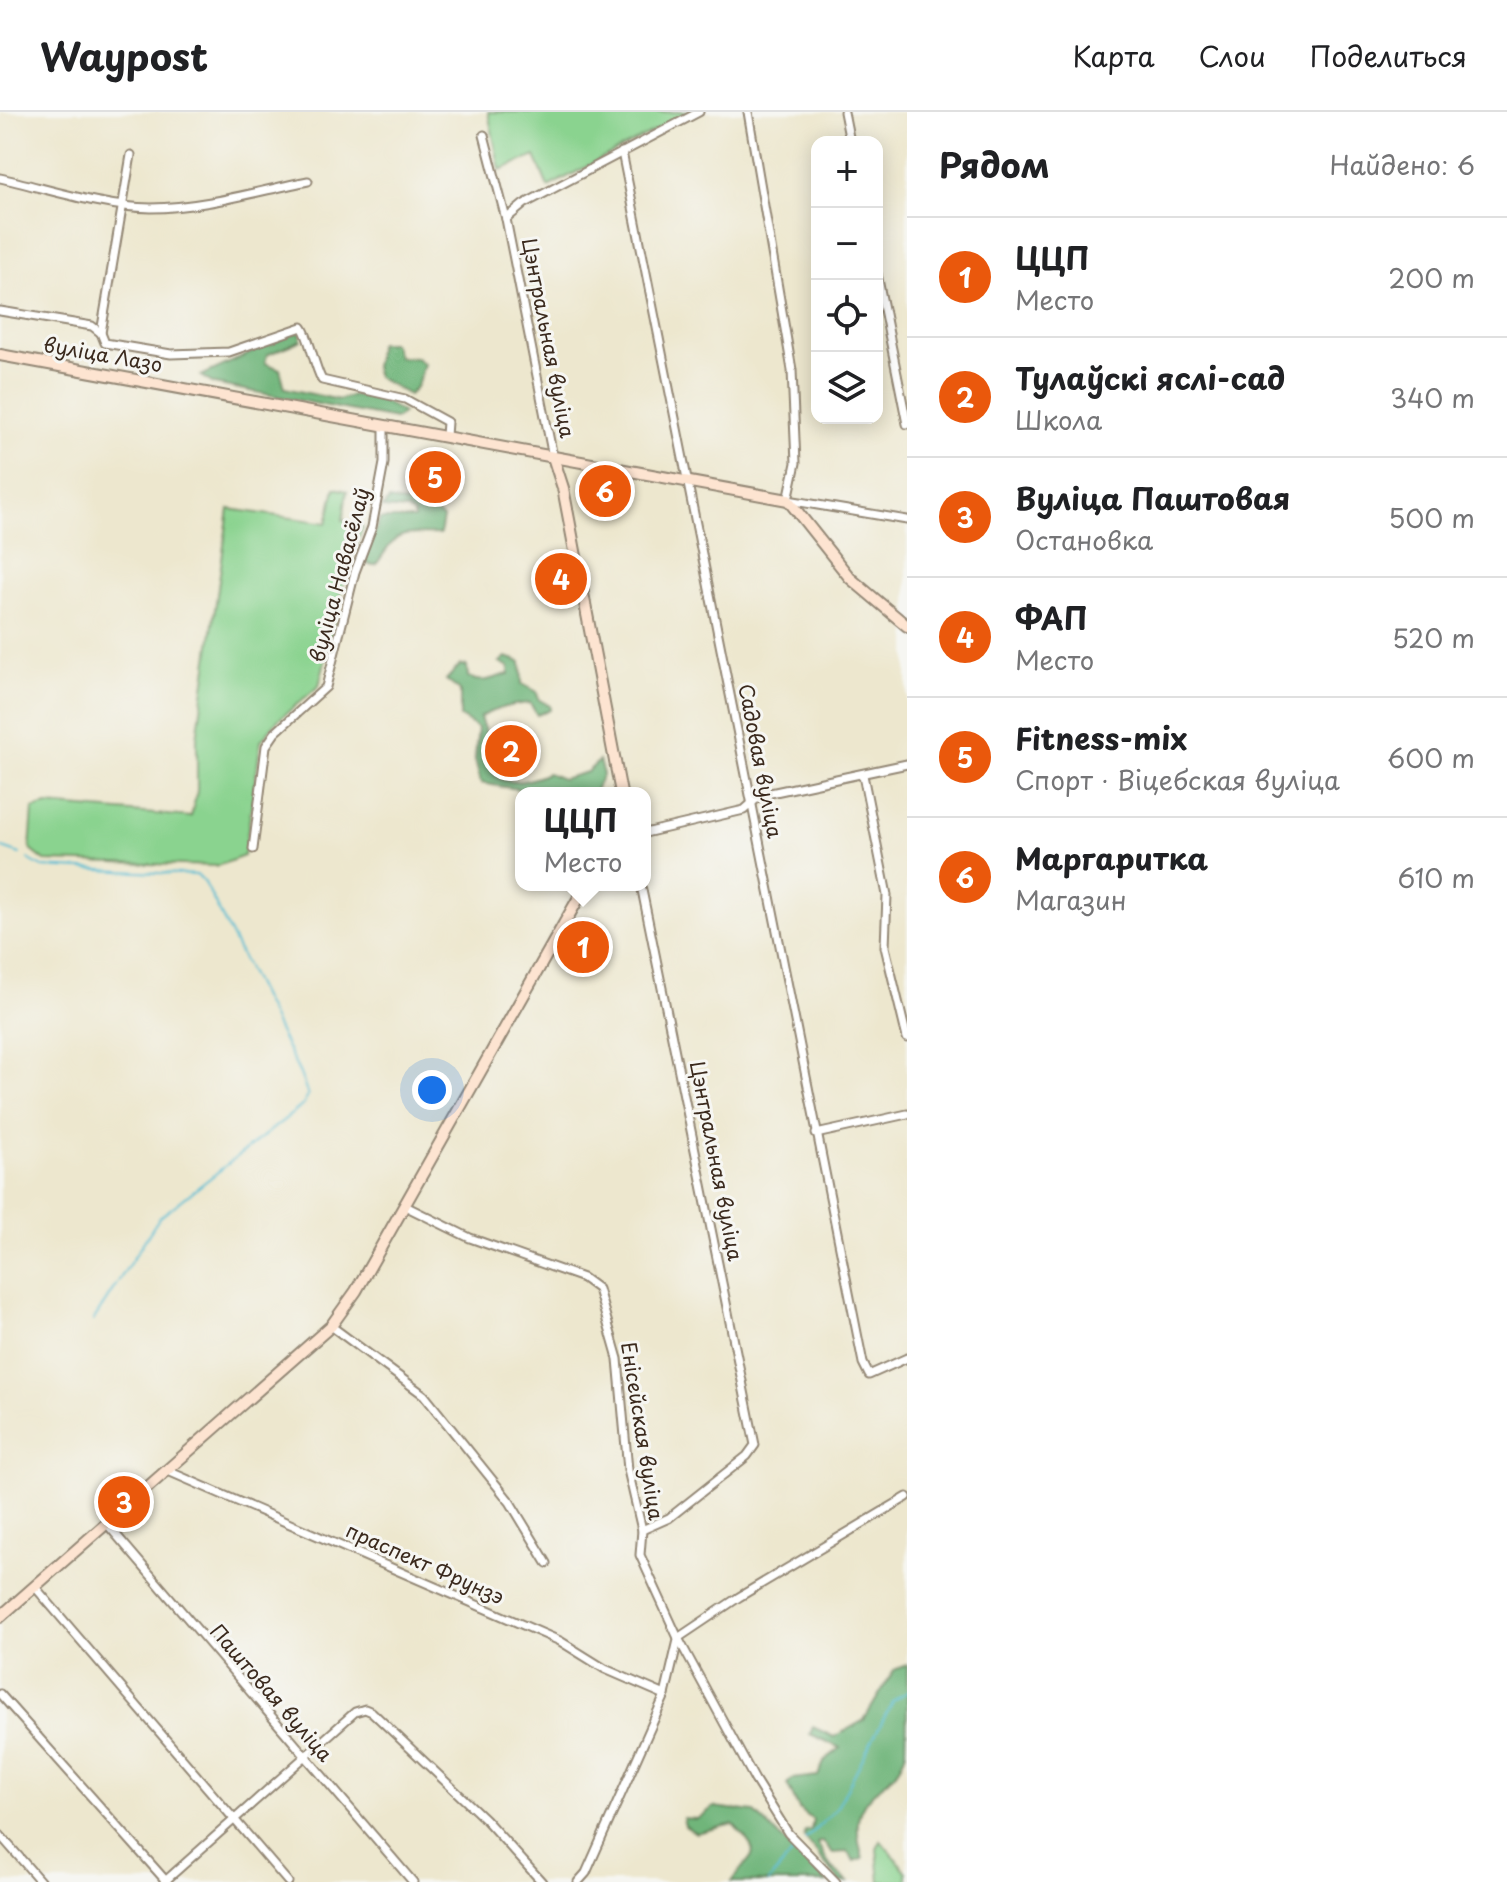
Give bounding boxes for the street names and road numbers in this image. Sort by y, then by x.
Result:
street label: Цэнтральная вуліца [515,235,583,441]
street label: вуліца Лазо [41,329,165,379]
street label: вуліца Навасёлаў [301,484,377,665]
street label: Садовая вуліца [731,681,791,841]
street label: Цэнтральная вуліца [683,1058,751,1264]
street label: Енісейская вуліца [614,1340,672,1523]
street label: праспект Фрунзэ [341,1515,509,1611]
street label: Паштовая вуліца [203,1617,341,1768]

